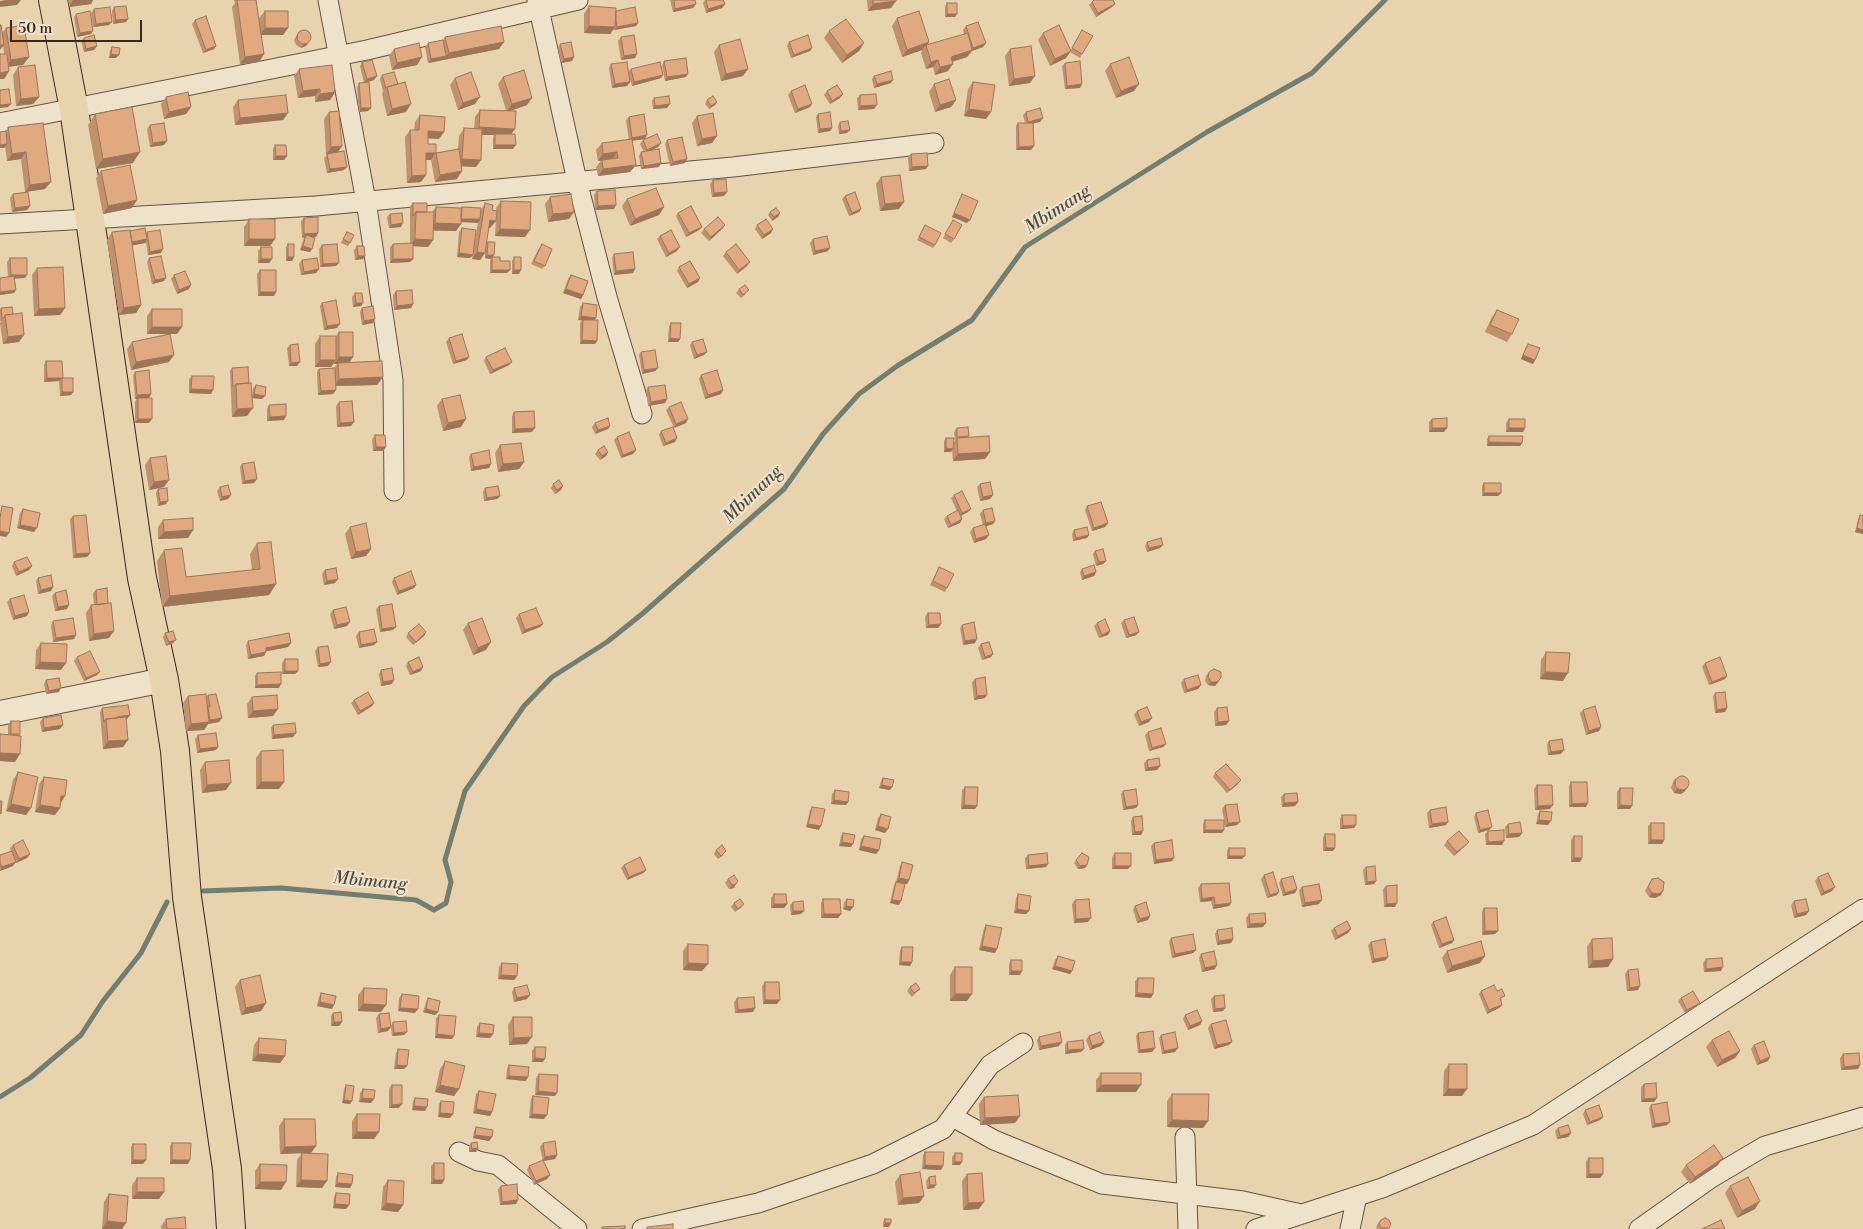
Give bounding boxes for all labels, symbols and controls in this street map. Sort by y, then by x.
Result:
scale bar [12,10,145,42]
text: 50 m [18,19,52,38]
water label: Mbimang [1021,181,1095,239]
water label: Mbimang [719,461,787,529]
water label: Mbimang [332,868,408,896]

